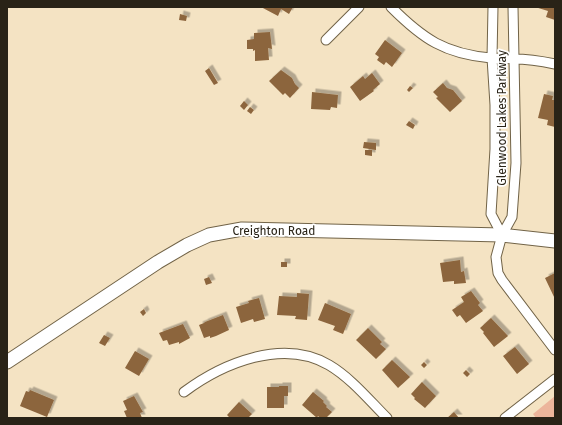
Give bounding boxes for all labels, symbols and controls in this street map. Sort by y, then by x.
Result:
street label: Glenwood Lakes Parkway [495,50,509,186]
street label: Creighton Road [232,224,316,238]

